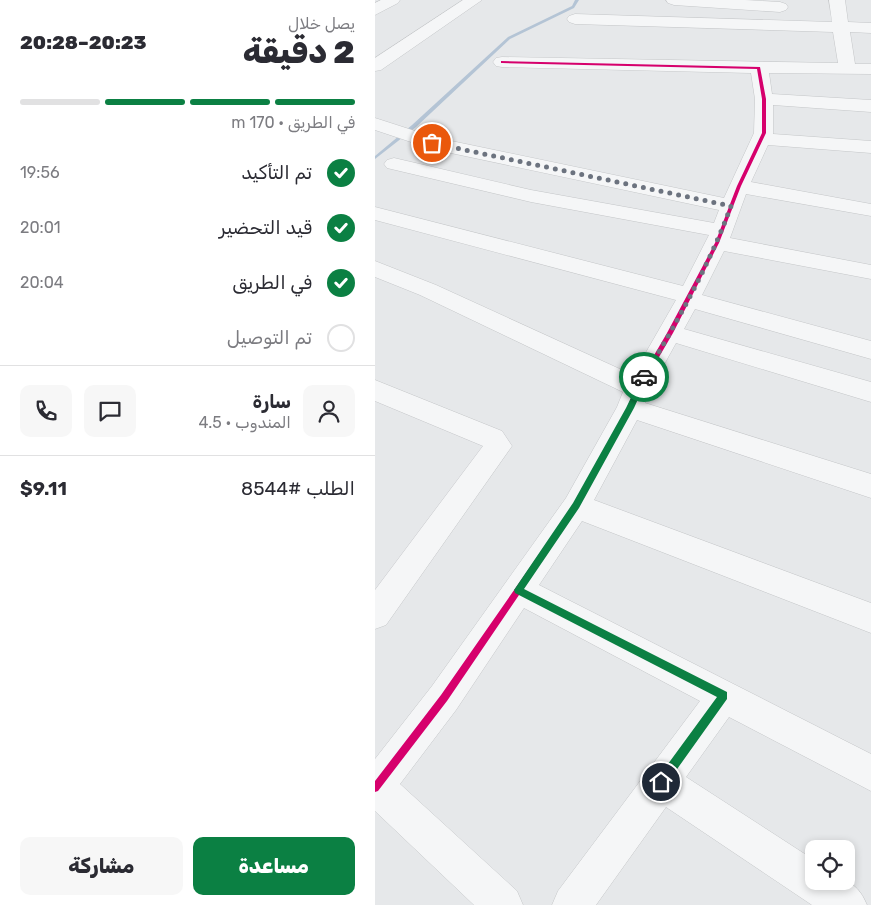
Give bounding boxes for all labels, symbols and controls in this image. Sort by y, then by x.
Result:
text: يصل خلال [288,14,355,33]
text: 20:23–20:28 [20,31,147,54]
text: 2 دقيقة [243,33,355,71]
text: في الطريق · 170 m [231,113,355,132]
pin [411,122,453,164]
icon: bag [418,129,446,157]
icon: check [327,159,355,187]
text: تم التأكيد [241,161,312,184]
text: 19:56 [20,163,60,182]
icon: check [327,214,355,242]
text: قيد التحضير [219,216,312,239]
text: 20:01 [20,218,61,237]
icon: check [327,269,355,297]
text: في الطريق [232,271,312,294]
text: 20:04 [20,273,64,292]
text: تم التوصيل [227,326,312,349]
courier [619,352,669,402]
icon: car [630,363,658,391]
button: phone [20,385,72,437]
button: chat [84,385,136,437]
button: person [303,385,355,437]
text: سارة [253,390,291,413]
text: المندوب · 4.5 [198,413,291,432]
text: $9.11 [20,477,67,500]
text: الطلب #8544 [241,477,355,500]
pin [640,761,682,803]
icon: home [647,768,675,796]
button: مشاركة [20,837,183,895]
button: مساعدة [193,837,355,895]
map controls [805,840,855,890]
button: locate [805,840,855,890]

